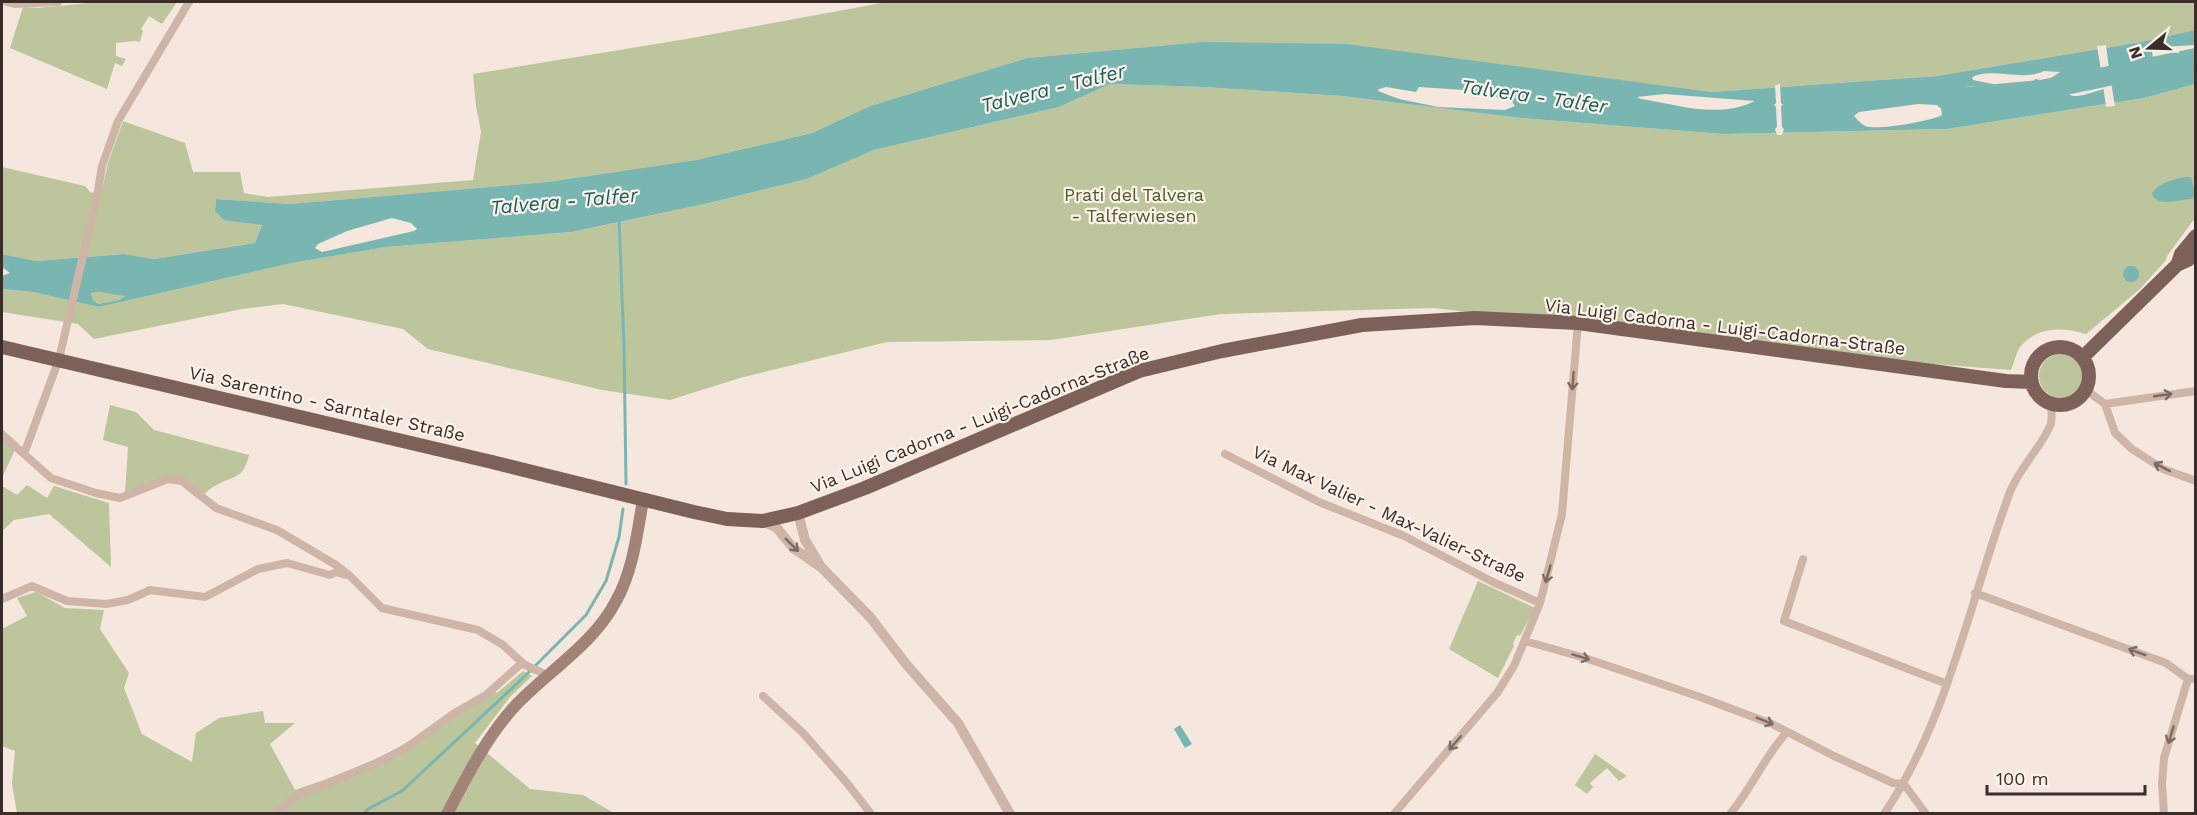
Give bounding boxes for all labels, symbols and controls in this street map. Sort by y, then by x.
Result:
north arrow [2119,18,2179,78]
text: N [2124,44,2146,61]
water label: Talvera - Talfer [978,58,1129,118]
water label: Talvera - Talfer [1459,74,1610,118]
water label: Talvera - Talfer [489,182,640,219]
park label: Prati del Talvera - Talferwiesen [1064,184,1204,226]
street label: Via Luigi Cadorna - Luigi-Cadorna-Straße [1544,294,1907,359]
street label: Via Luigi Cadorna - Luigi-Cadorna-Straße [807,342,1152,497]
street label: Via Sarentino - Sarntaler Straße [187,362,467,446]
one-way arrow [1568,371,1579,391]
one-way arrow [2153,390,2173,401]
street label: Via Max Valier - Max-Valier-Straße [1249,441,1529,586]
one-way arrow [2154,461,2172,473]
one-way arrow [784,538,799,553]
one-way arrow [1542,564,1553,583]
one-way arrow [2128,646,2147,657]
one-way arrow [1571,652,1590,663]
one-way arrow [1755,716,1774,727]
one-way arrow [2165,725,2176,744]
one-way arrow [1448,735,1462,750]
scale bar [1987,758,2144,796]
text: 100 m [1996,768,2049,789]

